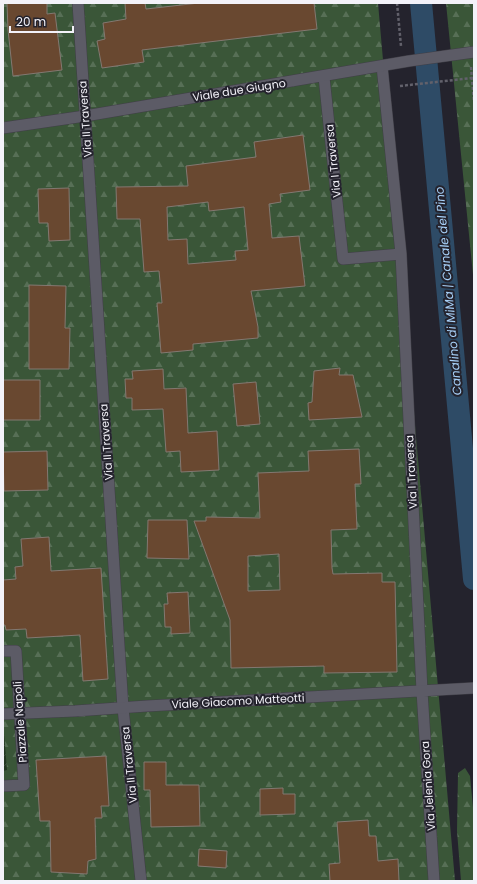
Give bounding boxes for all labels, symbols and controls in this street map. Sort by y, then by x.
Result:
scale bar [10,8,73,34]
text: 20 m [16,13,46,30]
street label: Viale due Giugno [191,75,287,105]
street label: Via II Traversa [74,80,96,158]
street label: Via I Traversa [321,123,345,199]
water label: Canalino di MiMa | Canale del Pino [430,186,466,396]
street label: Via II Traversa [95,403,117,481]
street label: Via I Traversa [401,435,421,509]
street label: Piazzale Napoli [9,681,31,763]
street label: Viale Giacomo Matteotti [171,690,305,712]
street label: Via II Traversa [117,726,141,804]
street label: Via Jelenia Gora [417,741,439,831]

